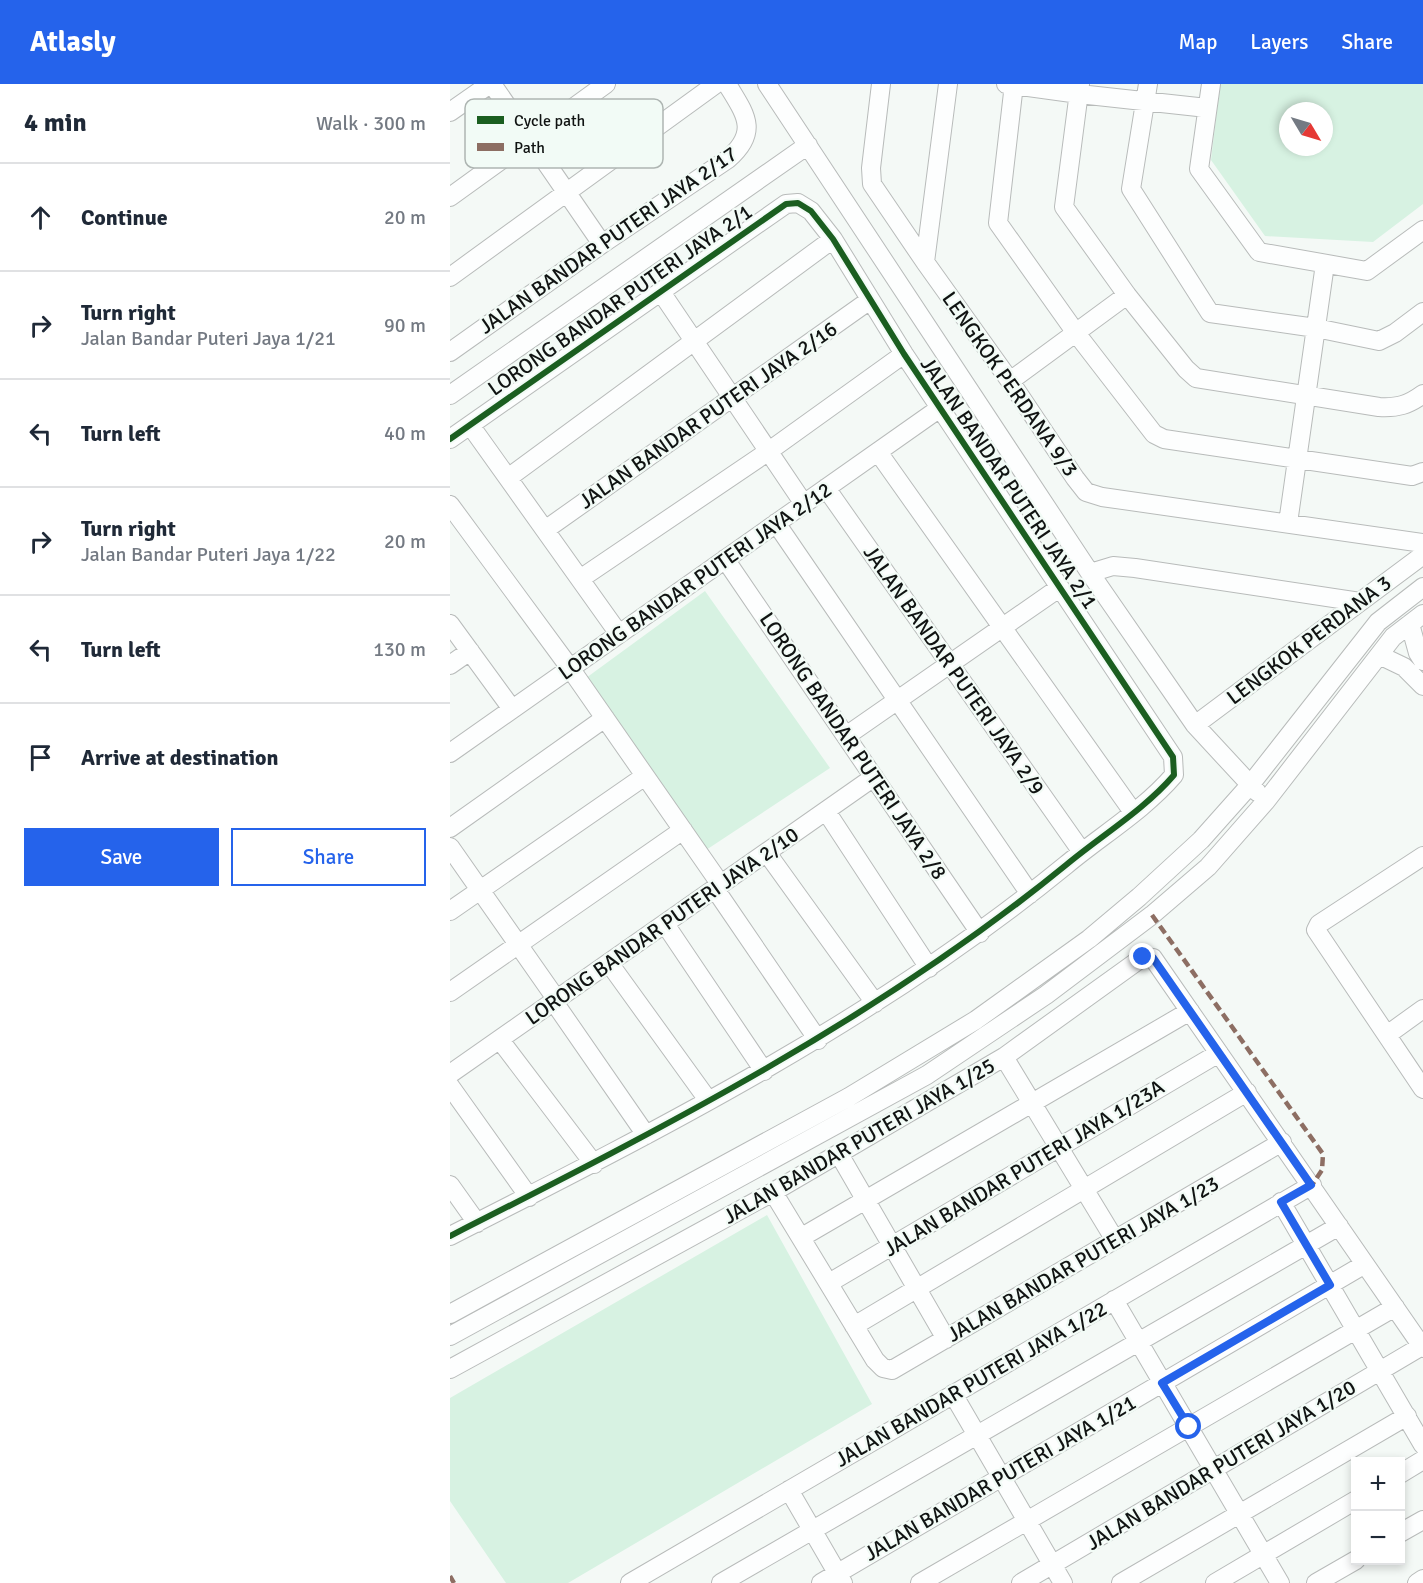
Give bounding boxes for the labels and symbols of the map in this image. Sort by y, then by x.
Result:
legend [465,99,663,168]
north arrow [1279,102,1333,156]
text: Cycle path [514,111,585,131]
text: Path [514,138,545,158]
street label: JALAN BANDAR PUTERI JAYA 2/17 [474,141,742,339]
street label: LORONG BANDAR PUTERI JAYA 2/1 [483,199,757,401]
street label: LENGKOK PERDANA 9/3 [936,287,1084,481]
street label: JALAN BANDAR PUTERI JAYA 2/16 [574,316,842,514]
street label: JALAN BANDAR PUTERI JAYA 2/1 [915,352,1103,614]
street label: LORONG BANDAR PUTERI JAYA 2/12 [553,476,837,686]
street label: JALAN BANDAR PUTERI JAYA 2/9 [858,540,1050,800]
street label: LENGKOK PERDANA 3 [1222,570,1396,710]
street label: LORONG BANDAR PUTERI JAYA 2/8 [754,607,952,885]
street label: LORONG BANDAR PUTERI JAYA 2/10 [520,821,804,1031]
route end [1129,943,1155,969]
street label: JALAN BANDAR PUTERI JAYA 1/25 [718,1052,1000,1230]
street label: JALAN BANDAR PUTERI JAYA 1/23A [879,1074,1169,1262]
street label: JALAN BANDAR PUTERI JAYA 1/23 [943,1171,1223,1347]
street label: JALAN BANDAR PUTERI JAYA 1/22 [830,1295,1112,1473]
street label: JALAN BANDAR PUTERI JAYA 1/20 [1082,1374,1360,1556]
street label: JALAN BANDAR PUTERI JAYA 1/21 [859,1389,1141,1567]
route start [1175,1413,1201,1439]

